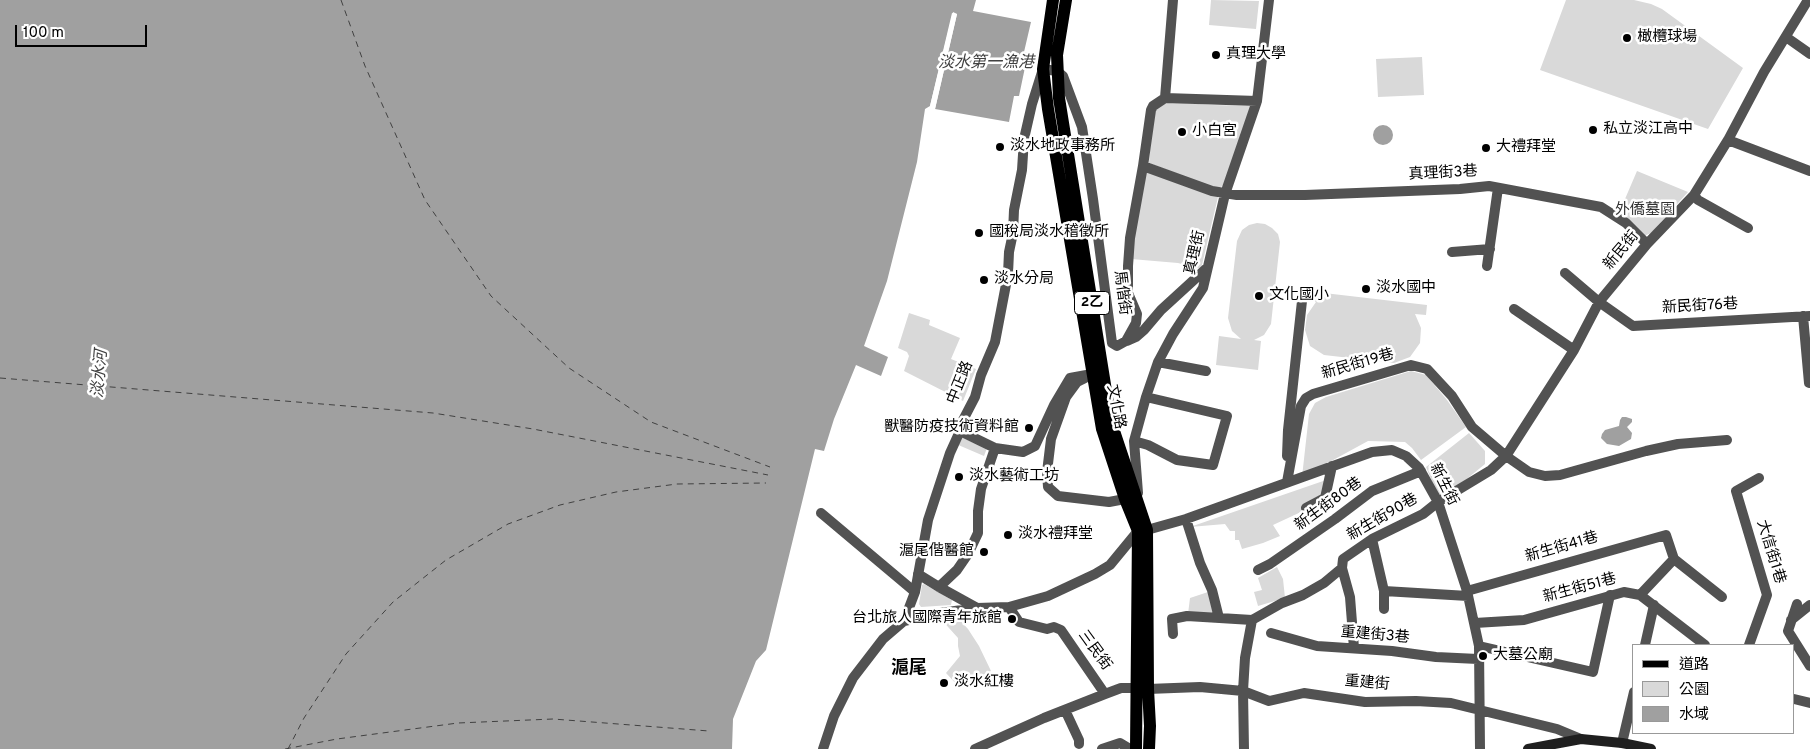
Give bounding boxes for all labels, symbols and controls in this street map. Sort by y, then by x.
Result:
scale bar [18,15,150,47]
text: 100 m [23,24,64,43]
place label: 橄欖球場 [1637,29,1697,47]
marker: 橄欖球場 [1621,32,1633,44]
place label: 真理大學 [1226,46,1286,64]
marker: 真理大學 [1210,49,1222,61]
water label: 淡水第一漁港 [938,54,1034,74]
place label: 私立淡江高中 [1603,121,1693,139]
place label: 小白宮 [1192,123,1237,141]
marker: 私立淡江高中 [1587,124,1599,136]
marker: 小白宮 [1176,126,1188,138]
place label: 淡水地政事務所 [1010,138,1115,156]
place label: 大禮拜堂 [1496,139,1556,157]
marker: 淡水地政事務所 [994,141,1006,153]
marker: 大禮拜堂 [1480,142,1492,154]
street label: 真理街3巷 [1408,163,1478,185]
park label: 外僑墓園 [1615,202,1675,220]
place label: 國稅局淡水稽徵所 [989,224,1109,242]
marker: 國稅局淡水稽徵所 [973,227,985,239]
street label: 新民街 [1601,228,1643,274]
street label: 真理街 [1182,229,1210,277]
street label: 馬偕街 [1109,270,1133,316]
place label: 淡水分局 [994,271,1054,289]
marker: 淡水分局 [978,274,990,286]
place label: 淡水國中 [1376,280,1436,298]
marker: 淡水國中 [1360,283,1372,295]
place label: 文化國小 [1269,287,1329,305]
marker: 文化國小 [1253,290,1265,302]
road number: 2乙 [1074,292,1110,314]
street label: 新民街76巷 [1662,296,1738,318]
street label: 新民街19巷 [1320,346,1396,384]
water label: 淡水河 [89,349,113,399]
street label: 中正路 [944,359,978,407]
street label: 文化路 [1102,383,1128,431]
place label: 獸醫防疫技術資料館 [884,419,1019,437]
marker: 獸醫防疫技術資料館 [1023,422,1035,434]
street label: 新生街 [1425,461,1461,509]
place label: 淡水藝術工坊 [969,468,1059,486]
marker: 淡水藝術工坊 [953,471,965,483]
street label: 新生街80巷 [1292,475,1366,535]
street label: 新生街90巷 [1345,491,1421,545]
street label: 大信街1巷 [1752,518,1788,586]
place label: 淡水禮拜堂 [1018,526,1093,544]
marker: 淡水禮拜堂 [1002,529,1014,541]
street label: 新生街41巷 [1524,529,1600,567]
place label: 滬尾偕醫館 [899,543,974,561]
marker: 滬尾偕醫館 [978,546,990,558]
street label: 新生街51巷 [1541,571,1619,607]
place label: 台北旅人國際青年旅館 [852,610,1002,628]
marker: 台北旅人國際青年旅館 [1006,613,1018,625]
street label: 重建街3巷 [1340,624,1410,648]
street label: 三民街 [1073,628,1115,674]
legend [1632,644,1795,734]
place label: 大墓公廟 [1493,647,1553,665]
marker: 大墓公廟 [1477,650,1489,662]
text: 道路 [1679,656,1709,675]
district label: 滬尾 [891,658,927,680]
street label: 重建街 [1344,673,1390,695]
place label: 淡水紅樓 [954,674,1014,692]
marker: 淡水紅樓 [938,677,950,689]
text: 公園 [1679,681,1709,700]
text: 水域 [1679,706,1709,725]

